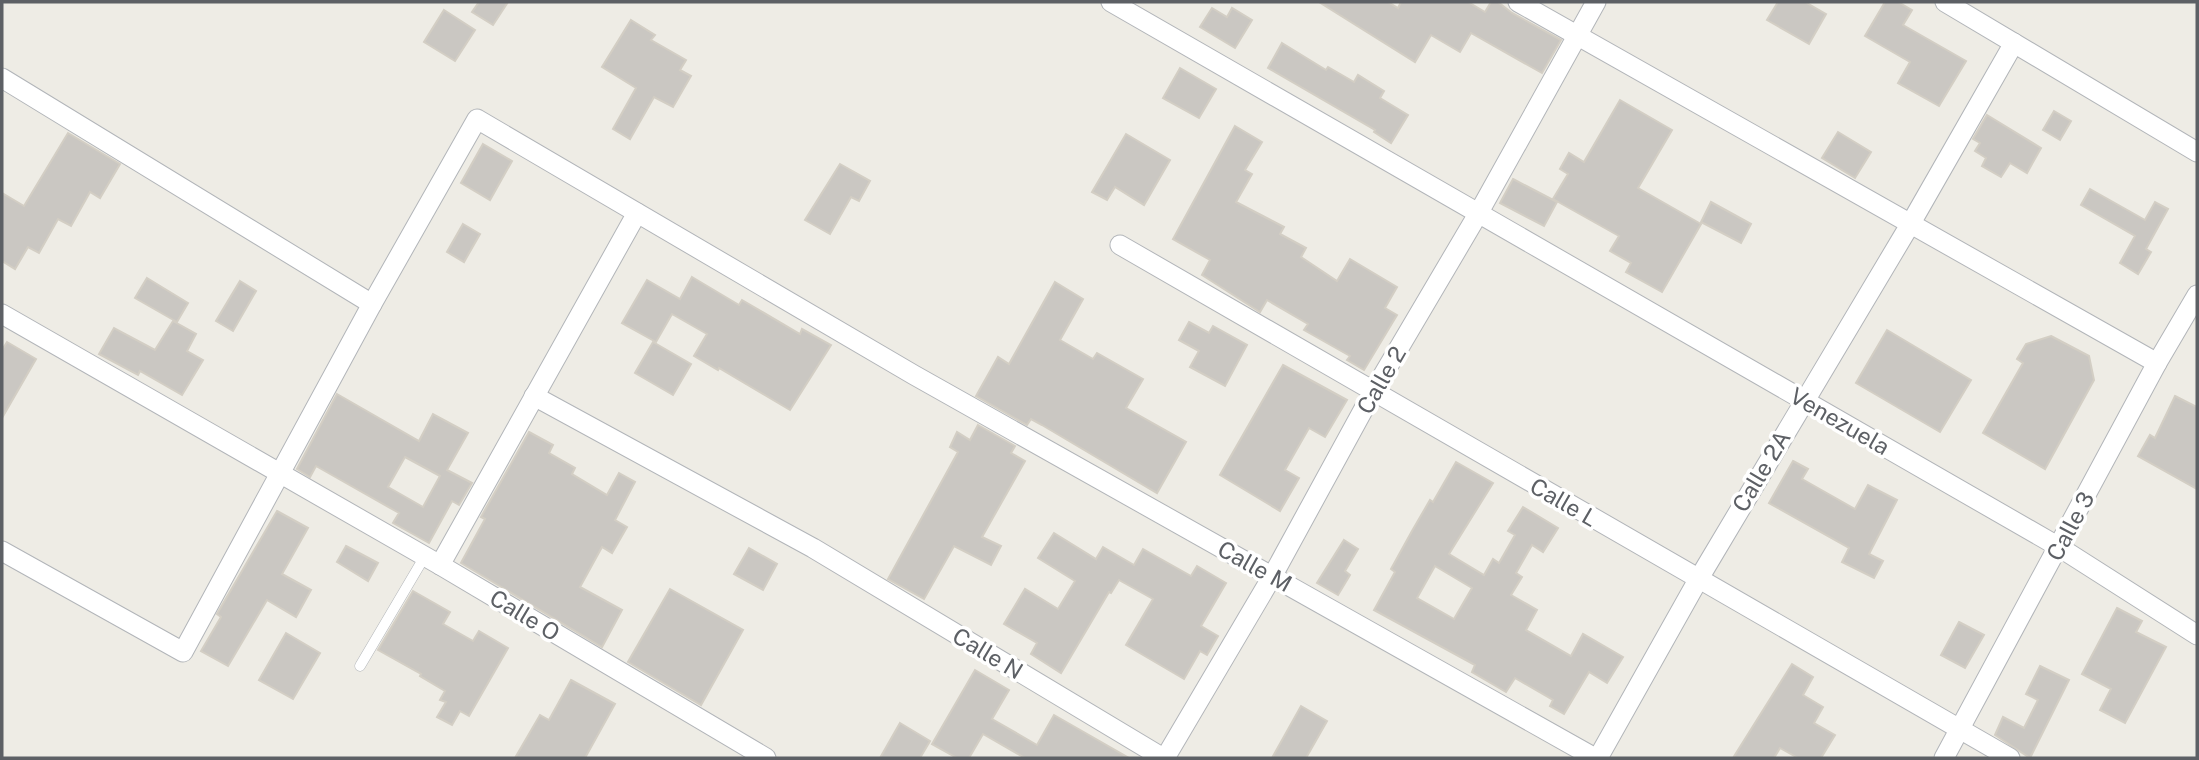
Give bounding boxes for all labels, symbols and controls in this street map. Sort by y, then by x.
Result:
street label: Calle 2 [1351,341,1411,419]
street label: Venezuela [1785,382,1895,460]
street label: Calle 2A [1726,426,1796,516]
street label: Calle L [1526,472,1602,532]
street label: Calle 3 [2041,487,2099,565]
street label: Calle M [1213,535,1297,597]
street label: Calle O [485,584,565,646]
street label: Calle N [948,622,1028,684]

